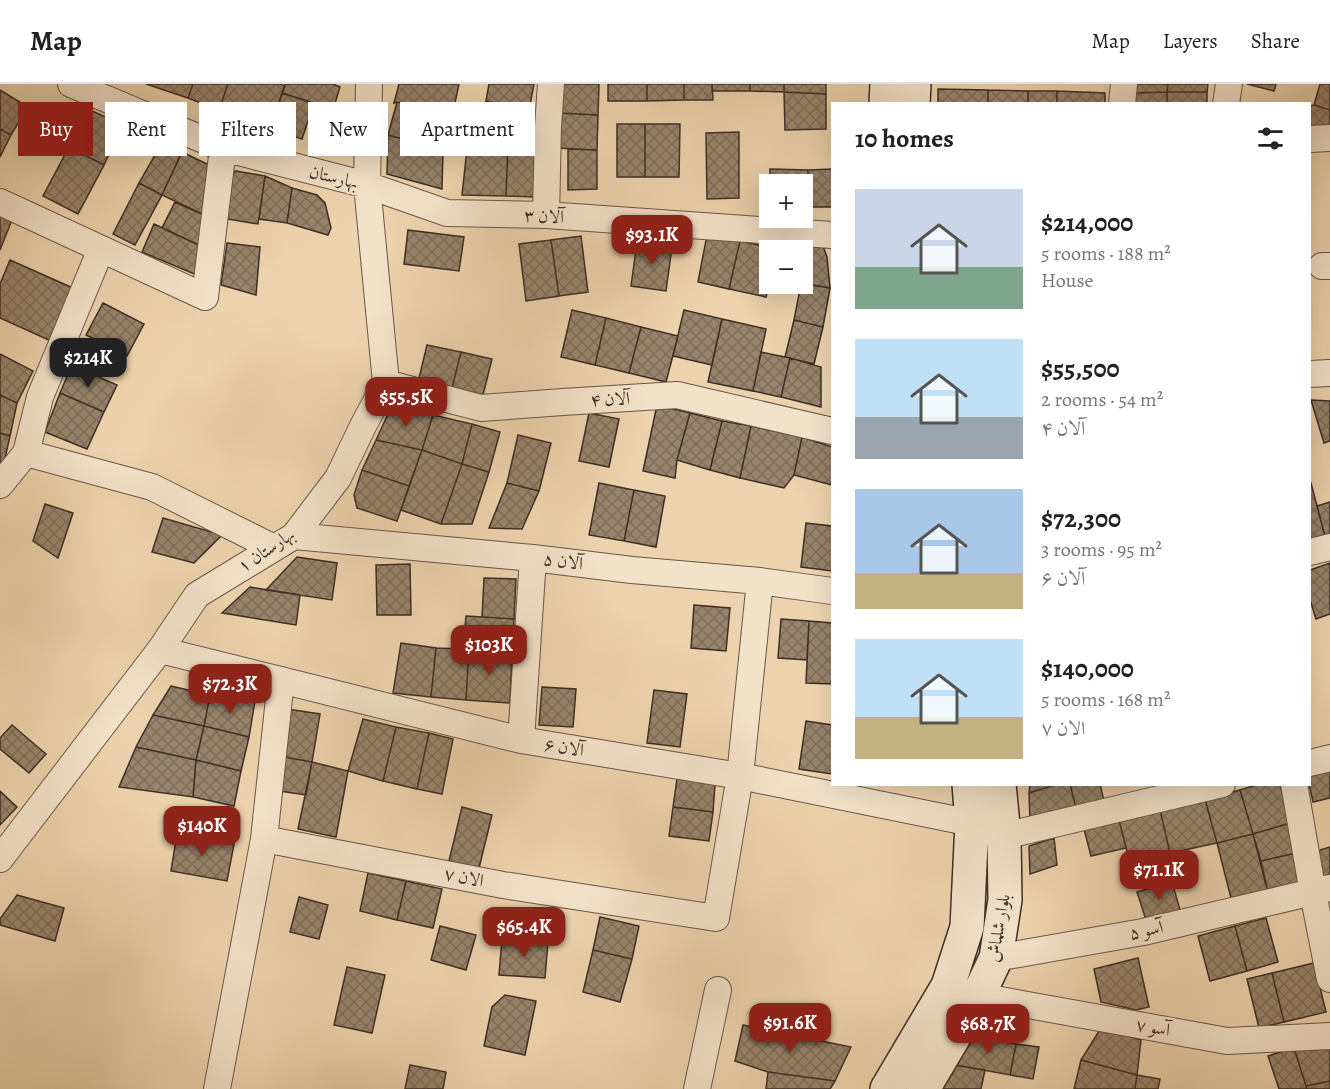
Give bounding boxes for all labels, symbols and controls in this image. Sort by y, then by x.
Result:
text: Map [30,22,82,60]
text: Map [1091,27,1130,55]
text: Layers [1163,27,1218,55]
text: Share [1251,27,1300,55]
chip: Buy [18,102,93,156]
chip: Rent [105,102,187,156]
chip: Filters [199,102,296,156]
chip: New [308,102,388,156]
chip: Apartment [400,102,535,156]
text: 10 homes [855,121,954,156]
icon: filters [1254,122,1287,155]
street label: بهارستان [307,159,361,195]
map controls [759,174,813,294]
button: + [759,174,813,228]
street label: آلان ۳ [523,203,567,229]
text: $214,000 [1041,205,1133,240]
icon: home [903,213,975,285]
pin: $93.1K [603,215,701,266]
text: $93.1K [626,221,678,248]
button: − [759,240,813,294]
text: 5 rooms · 188 m² [1041,240,1171,267]
text: House [1041,267,1093,294]
pin: $214K [46,338,130,389]
text: $214K [64,344,112,371]
text: $55,500 [1041,351,1120,386]
icon: home [903,363,975,435]
pin: $55.5K [357,377,455,428]
text: $55.5K [379,383,433,410]
street label: آلان ۴ [589,386,633,412]
text: 2 rooms · 54 m² [1041,386,1163,413]
text: آلان ۴ [1041,415,1085,442]
text: $72,300 [1041,501,1121,536]
icon: home [903,513,975,585]
street label: بهارستان ۱ [233,522,299,578]
text: 3 rooms · 95 m² [1041,536,1162,563]
street label: آلان ۵ [542,547,586,576]
text: آلان ۶ [1041,565,1085,592]
pin: $103K [447,625,531,676]
text: $103K [465,631,513,658]
text: $140,000 [1041,651,1134,686]
icon: home [903,663,975,735]
pin: $72.3K [181,664,279,715]
text: $72.3K [203,670,257,697]
text: 5 rooms · 168 m² [1041,686,1170,713]
text: الان ۷ [1041,715,1085,742]
street label: آلان ۶ [542,732,588,762]
pin: $140K [160,806,244,857]
text: $140K [177,812,227,839]
pin: $71.1K [1110,850,1208,901]
text: $71.1K [1134,856,1184,883]
street label: الان ۷ [442,861,486,893]
street label: بلوار شلماش [980,892,1016,964]
pin: $65.4K [475,907,573,958]
text: $65.4K [496,913,552,940]
street label: آسو ۵ [1127,914,1167,945]
pin: $91.6K [741,1003,839,1054]
pin: $68.7K [939,1004,1037,1055]
text: $91.6K [763,1009,817,1036]
text: $68.7K [960,1010,1016,1037]
street label: آسو ۷ [1134,1012,1174,1042]

